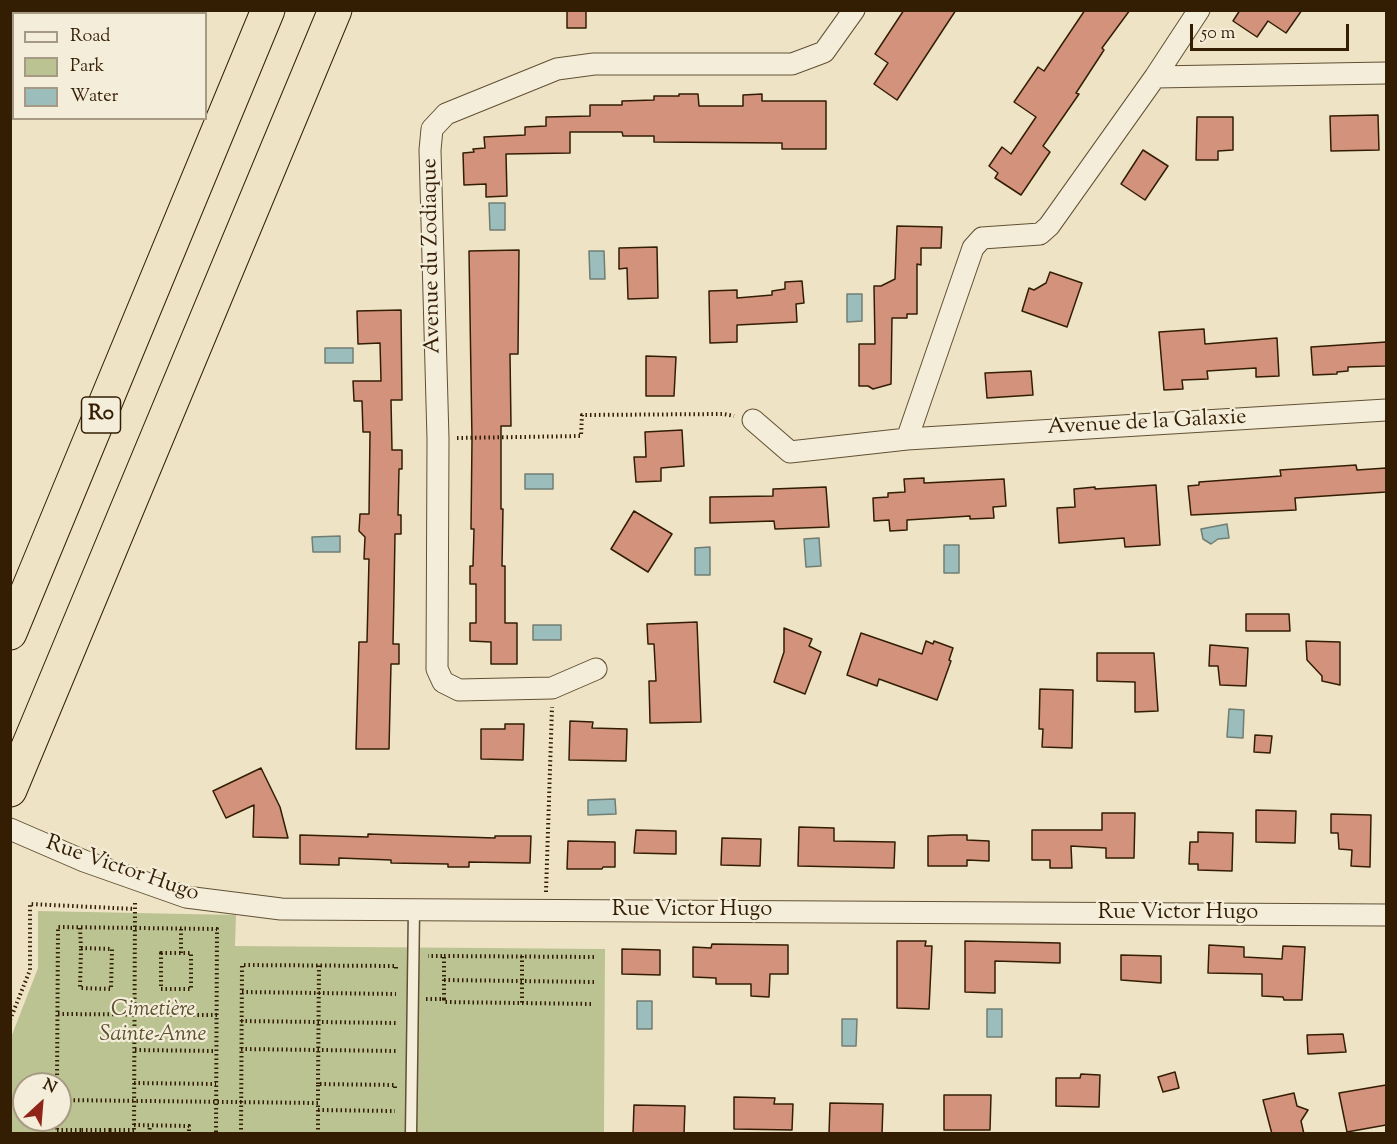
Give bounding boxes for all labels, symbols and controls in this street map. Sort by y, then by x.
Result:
legend [12,12,207,120]
scale bar [1193,12,1352,50]
text: 50 m [1201,21,1235,47]
text: Road [70,24,110,50]
text: Park [70,54,104,80]
text: Water [70,84,118,110]
street label: Avenue du Zodiaque [418,158,448,354]
road number: R0 [82,397,120,433]
street label: Avenue de la Galaxie [1047,406,1247,442]
street label: Rue Victor Hugo [42,831,202,909]
street label: Rue Victor Hugo [612,898,772,924]
street label: Rue Victor Hugo [1098,901,1258,927]
park label: Cimetière Sainte-Anne [100,998,206,1050]
north arrow [12,1072,72,1132]
text: N [38,1074,60,1100]

